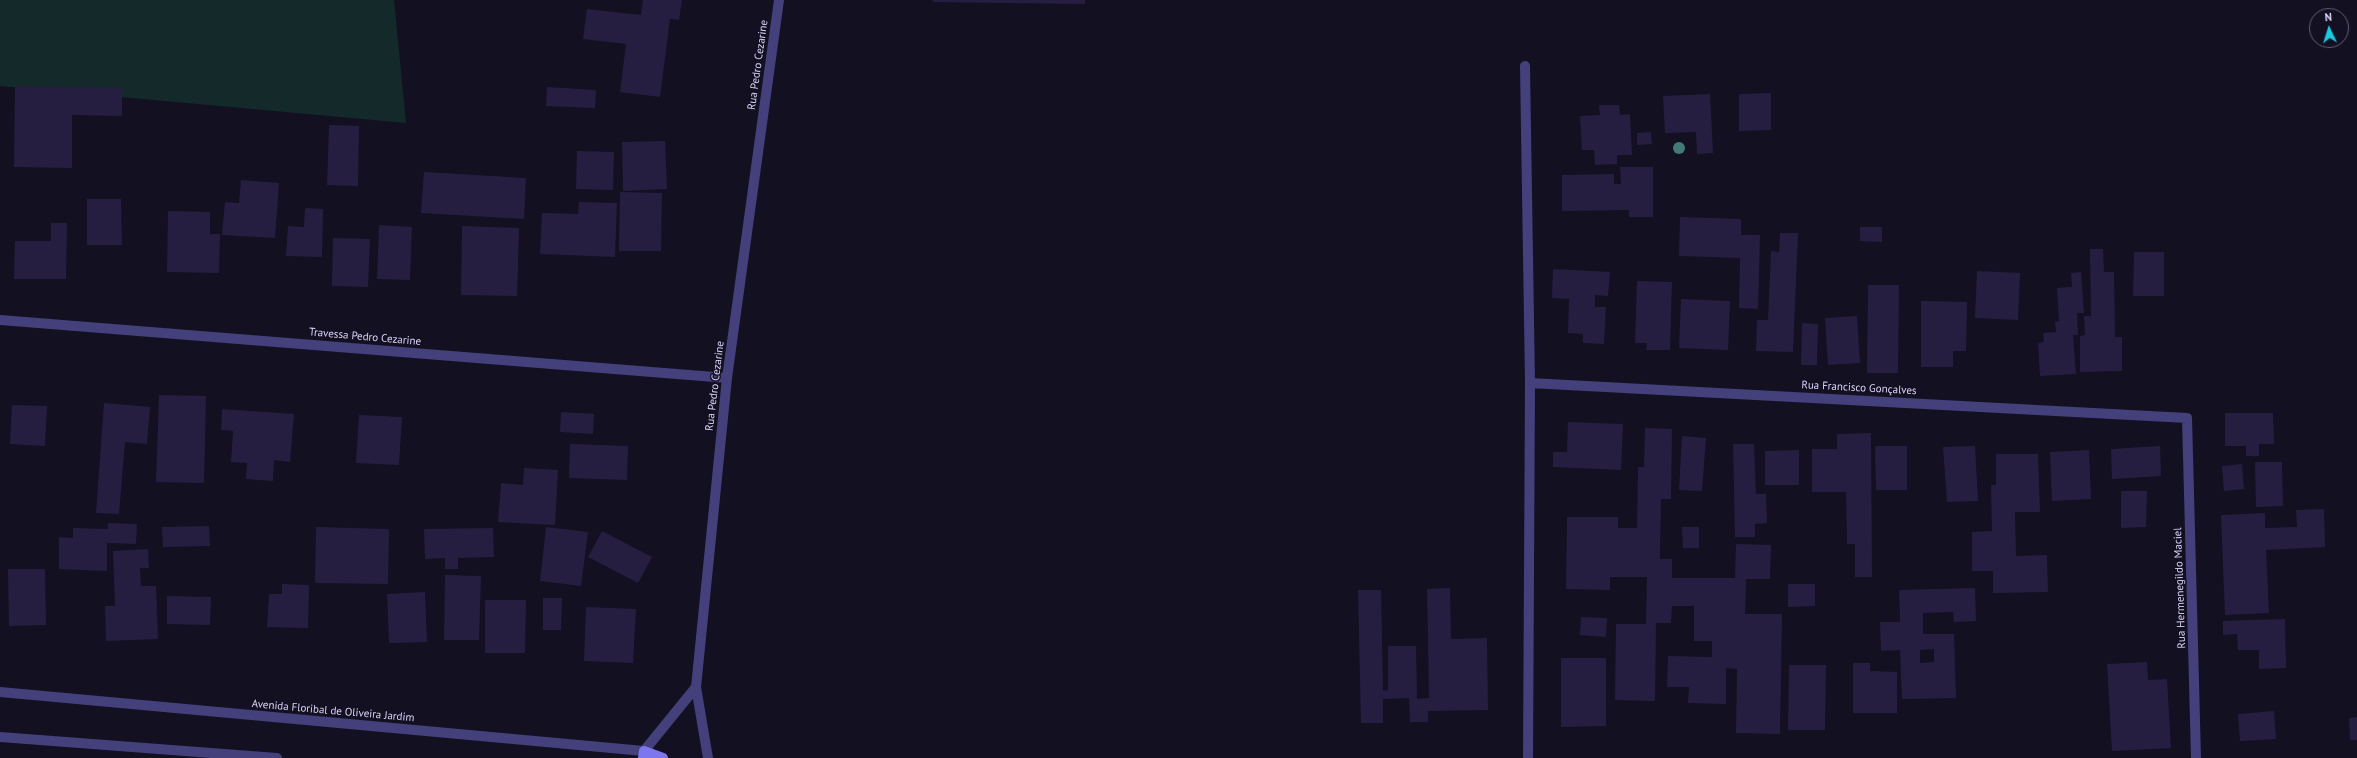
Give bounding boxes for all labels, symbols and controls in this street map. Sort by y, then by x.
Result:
north arrow [2309,8,2349,48]
text: N [2324,10,2332,24]
street label: Rua Pedro Cezarine [745,19,771,111]
street label: Travessa Pedro Cezarine [308,326,422,348]
street label: Rua Pedro Cezarine [703,340,727,432]
street label: Rua Francisco Gonçalves [1801,378,1917,398]
street label: Rua Hermenegildo Maciel [2171,527,2189,649]
street label: Avenida Floribal de Oliveira Jardim [251,697,415,725]

